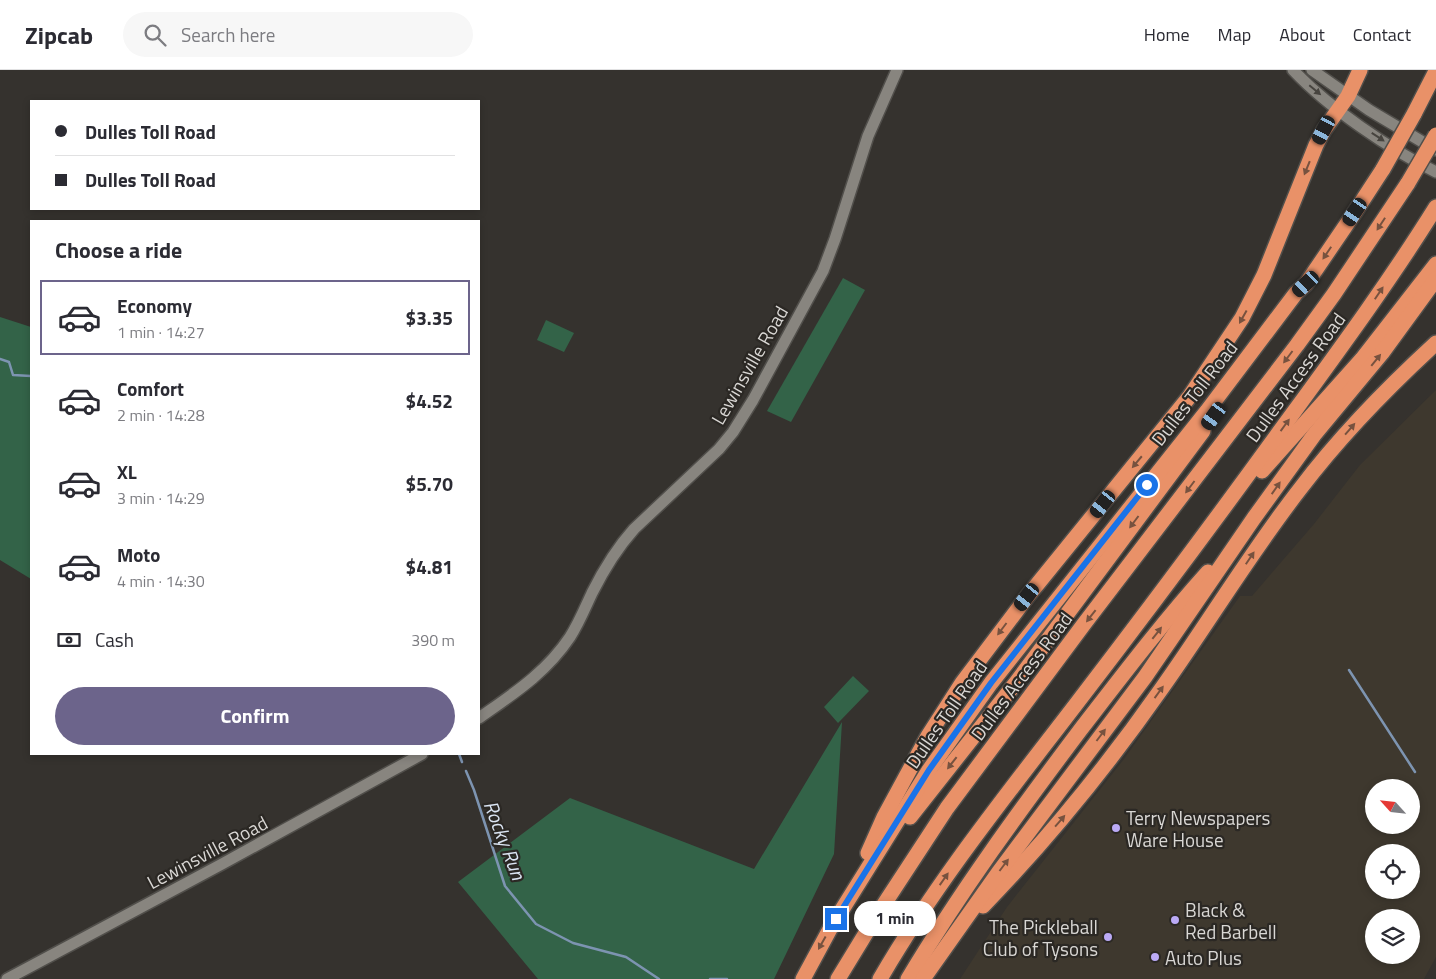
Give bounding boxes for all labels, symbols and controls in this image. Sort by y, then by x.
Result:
search box [123,12,473,57]
text: Zipcab [25,17,93,53]
text: Search here [181,20,275,49]
icon: search [141,21,169,49]
text: Home [1144,21,1190,48]
text: Map [1218,21,1251,48]
text: About [1279,21,1325,48]
text: Contact [1353,21,1411,48]
one-way arrow [1308,85,1321,96]
car [1310,113,1337,147]
text: Dulles Toll Road [85,117,216,146]
one-way arrow [1372,132,1385,142]
one-way arrow [1303,161,1311,176]
text: Dulles Toll Road [85,165,216,194]
car [1340,195,1369,229]
one-way arrow [1376,218,1386,231]
text: Choose a ride [55,233,182,267]
one-way arrow [1322,246,1332,260]
car [1289,268,1322,300]
one-way arrow [1374,287,1384,300]
text: Economy [117,291,192,320]
icon: car [57,295,102,340]
street label: Lewinsville Road [703,300,795,430]
text: $3.35 [406,303,453,332]
street label: Dulles Access Road [1238,306,1352,448]
one-way arrow [1238,310,1247,323]
text: 1 min · 14:27 [117,320,205,344]
street label: Dulles Toll Road [1144,334,1244,452]
one-way arrow [1283,350,1293,364]
one-way arrow [1370,354,1381,367]
text: Comfort [117,374,184,403]
icon: car [57,378,102,423]
text: $4.52 [406,386,453,415]
car [1199,399,1228,433]
text: 2 min · 14:28 [117,403,205,427]
one-way arrow [1279,419,1290,432]
one-way arrow [1344,423,1355,436]
one-way arrow [1132,456,1143,469]
text: XL [117,457,137,486]
icon: car [57,461,102,506]
text: $5.70 [406,469,453,498]
route start [1136,474,1158,496]
one-way arrow [1185,480,1196,493]
one-way arrow [1271,481,1281,495]
text: 3 min · 14:29 [117,486,205,510]
car [1087,488,1118,520]
one-way arrow [1129,515,1140,528]
text: Moto [117,540,160,569]
icon: car [57,544,102,589]
one-way arrow [1245,551,1255,564]
text: $4.81 [406,552,453,581]
text: 4 min · 14:30 [117,569,205,593]
car [1011,581,1042,613]
street label: Dulles Access Road [963,606,1079,746]
one-way arrow [1086,609,1096,623]
one-way arrow [997,623,1007,636]
text: Cash [95,625,134,654]
icon: cash [55,626,83,654]
one-way arrow [1152,626,1163,639]
text: 390 m [411,628,455,652]
street label: Dulles Toll Road [898,654,994,774]
one-way arrow [1154,685,1164,699]
button: Confirm [55,687,455,745]
one-way arrow [1096,729,1107,742]
one-way arrow [946,756,957,769]
north arrow [1365,779,1420,834]
map controls [1365,779,1420,964]
water label: Rocky Run [476,796,535,885]
place label: Terry Newspapers Ware House [1126,803,1271,854]
street label: Lewinsville Road [141,808,273,896]
one-way arrow [1055,815,1066,828]
marker: Terry Newspapers Ware House [1110,822,1122,834]
button: locate [1365,844,1420,899]
one-way arrow [998,859,1009,872]
one-way arrow [939,872,949,886]
place label: Black & Red Barbell [1185,895,1277,946]
callout: 1 min [854,902,936,936]
text: 1 min [876,906,914,930]
route end [825,908,847,930]
button: layers [1365,909,1420,964]
place label: The Pickleball Club of Tysons [983,912,1098,963]
marker: Black & Red Barbell [1169,914,1181,926]
marker: The Pickleball Club of Tysons [1102,931,1114,943]
one-way arrow [818,936,826,951]
place label: Auto Plus [1165,943,1242,972]
marker: Auto Plus [1149,951,1161,963]

